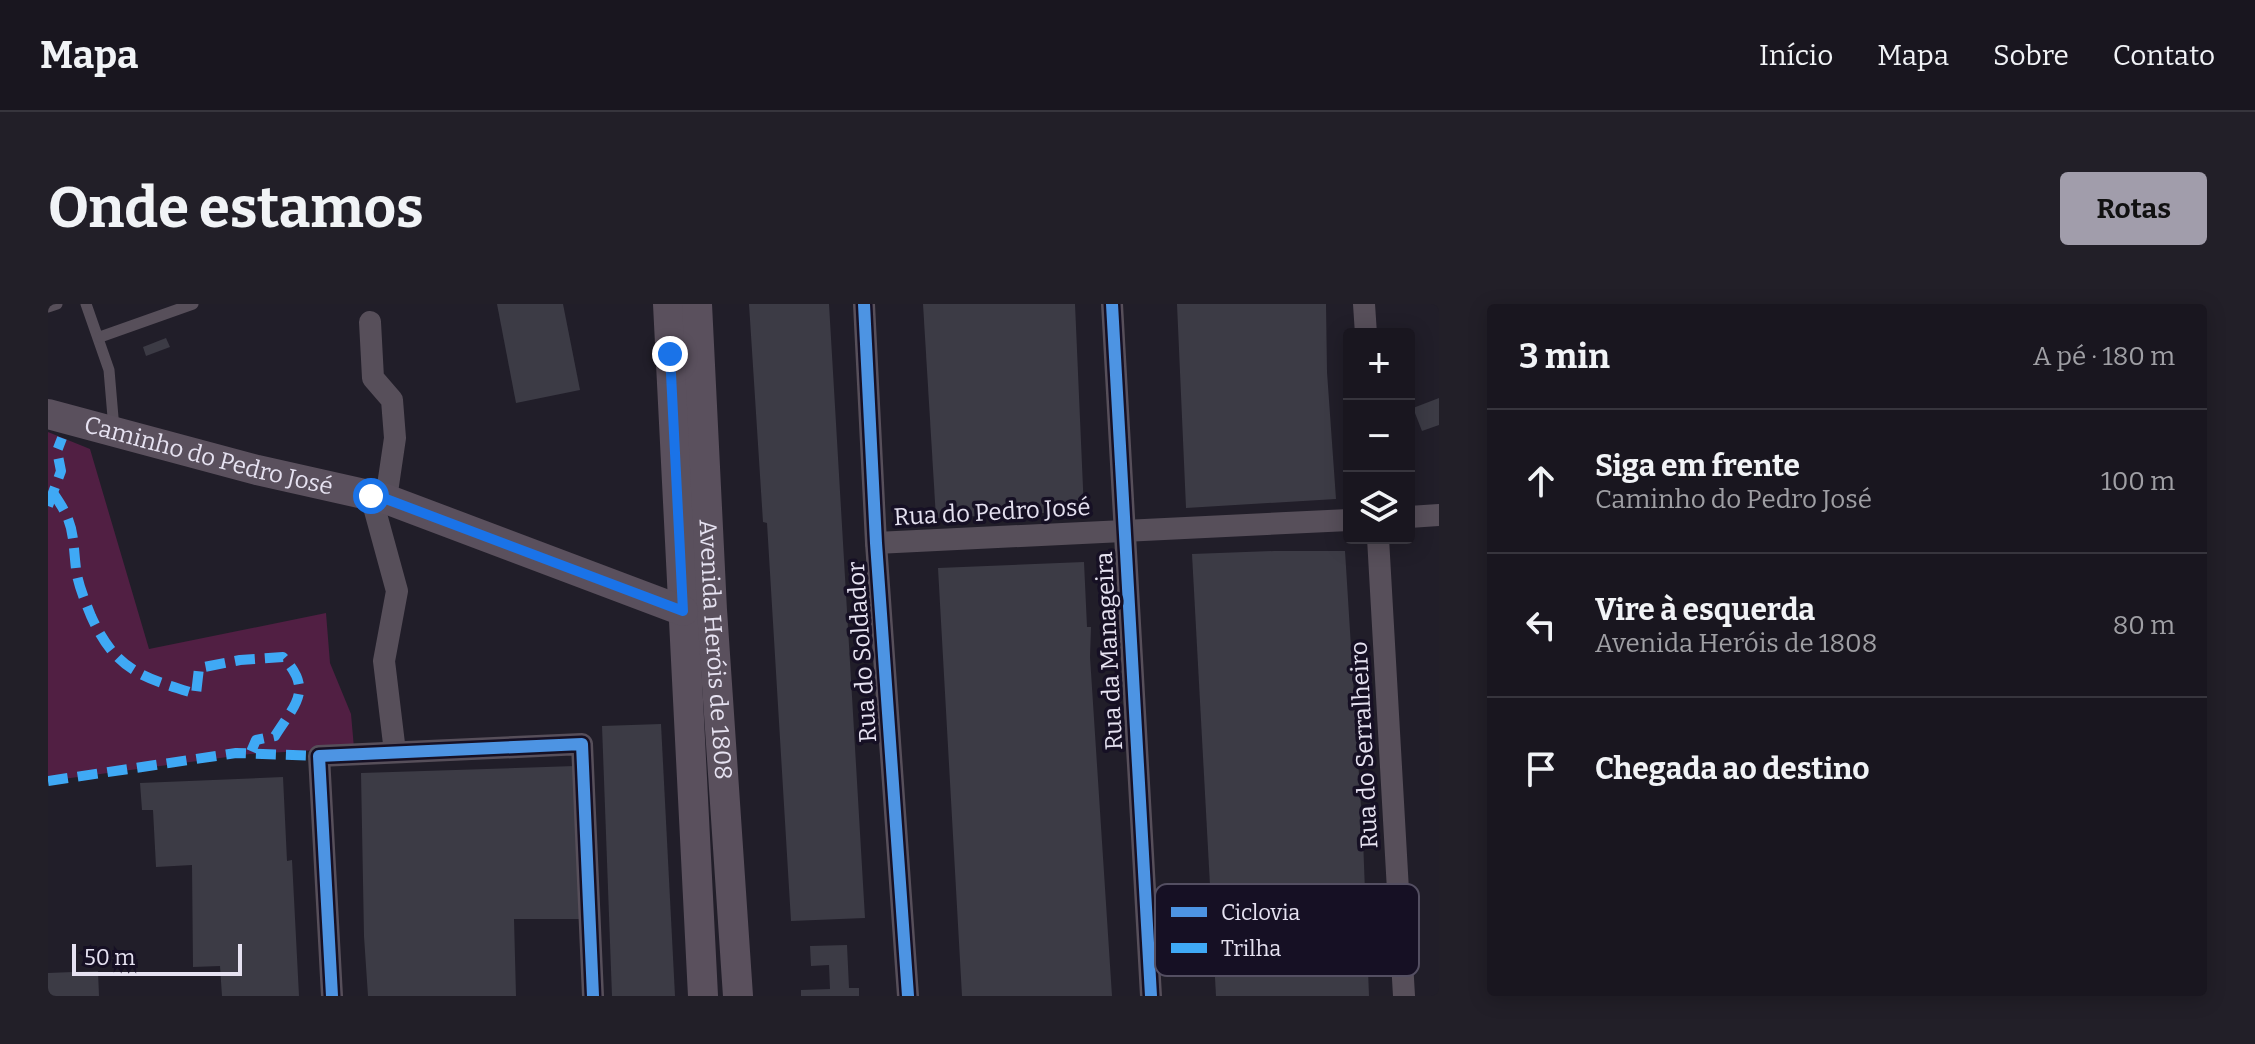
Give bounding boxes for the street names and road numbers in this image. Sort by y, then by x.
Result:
street label: Caminho do Pedro José [81,410,336,501]
street label: Rua do Pedro José [893,493,1091,531]
street label: Avenida Heróis de 1808 [694,519,737,781]
street label: Rua da Manageira [1090,551,1128,751]
street label: Rua do Soldador [842,560,882,744]
street label: Rua do Serralheiro [1345,641,1383,849]

